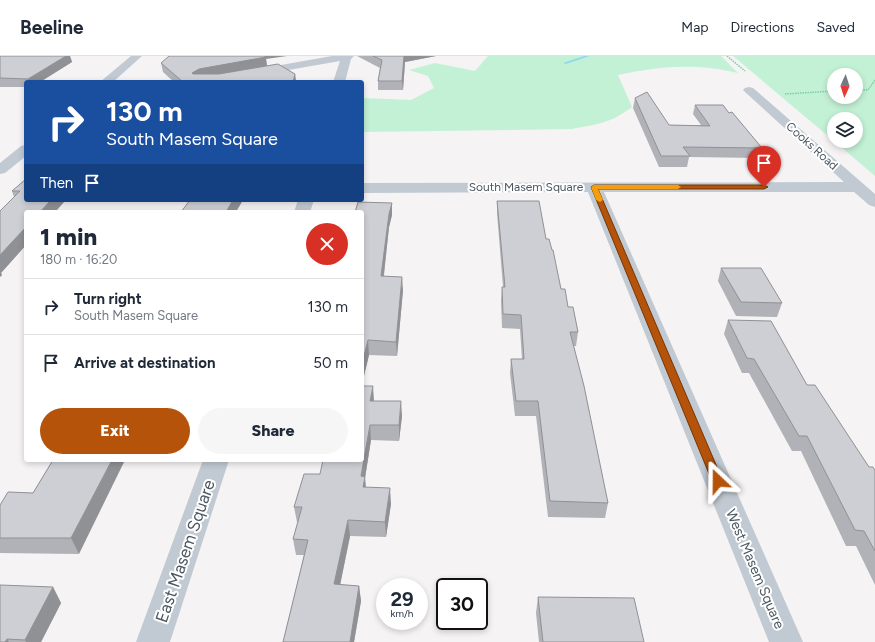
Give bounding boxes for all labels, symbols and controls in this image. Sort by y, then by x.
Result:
text: Beeline [20,16,84,39]
text: Map [681,19,709,36]
text: Directions [731,19,794,36]
text: Saved [816,19,855,36]
north arrow [827,68,863,104]
map controls [827,68,863,148]
text: 130 m [106,94,183,128]
icon: right [40,96,92,148]
button: layers [827,112,863,148]
street label: Cooks Road [783,119,841,173]
text: South Masem Square [106,128,278,150]
pin [747,146,781,187]
icon: arrive [753,152,775,174]
icon: arrive [81,172,103,194]
text: Then [40,174,73,192]
street label: South Masem Square [469,180,584,194]
text: 1 min [40,222,97,251]
button: close [306,223,348,265]
text: 180 m · 16:20 [40,252,117,267]
text: Turn right [74,290,142,308]
icon: right [40,296,62,318]
text: 130 m [308,298,348,316]
text: South Masem Square [74,308,198,323]
icon: arrive [40,352,62,374]
text: Arrive at destination [74,354,215,372]
text: 50 m [313,354,348,372]
button: Exit [40,408,190,454]
button: Share [198,408,348,454]
position arrow [697,460,739,502]
street label: East Masem Square [151,477,219,625]
street label: West Masem Square [722,507,788,632]
speed limit sign: 30 [436,578,488,630]
text: 29 [390,587,414,611]
text: km/h [391,607,413,620]

